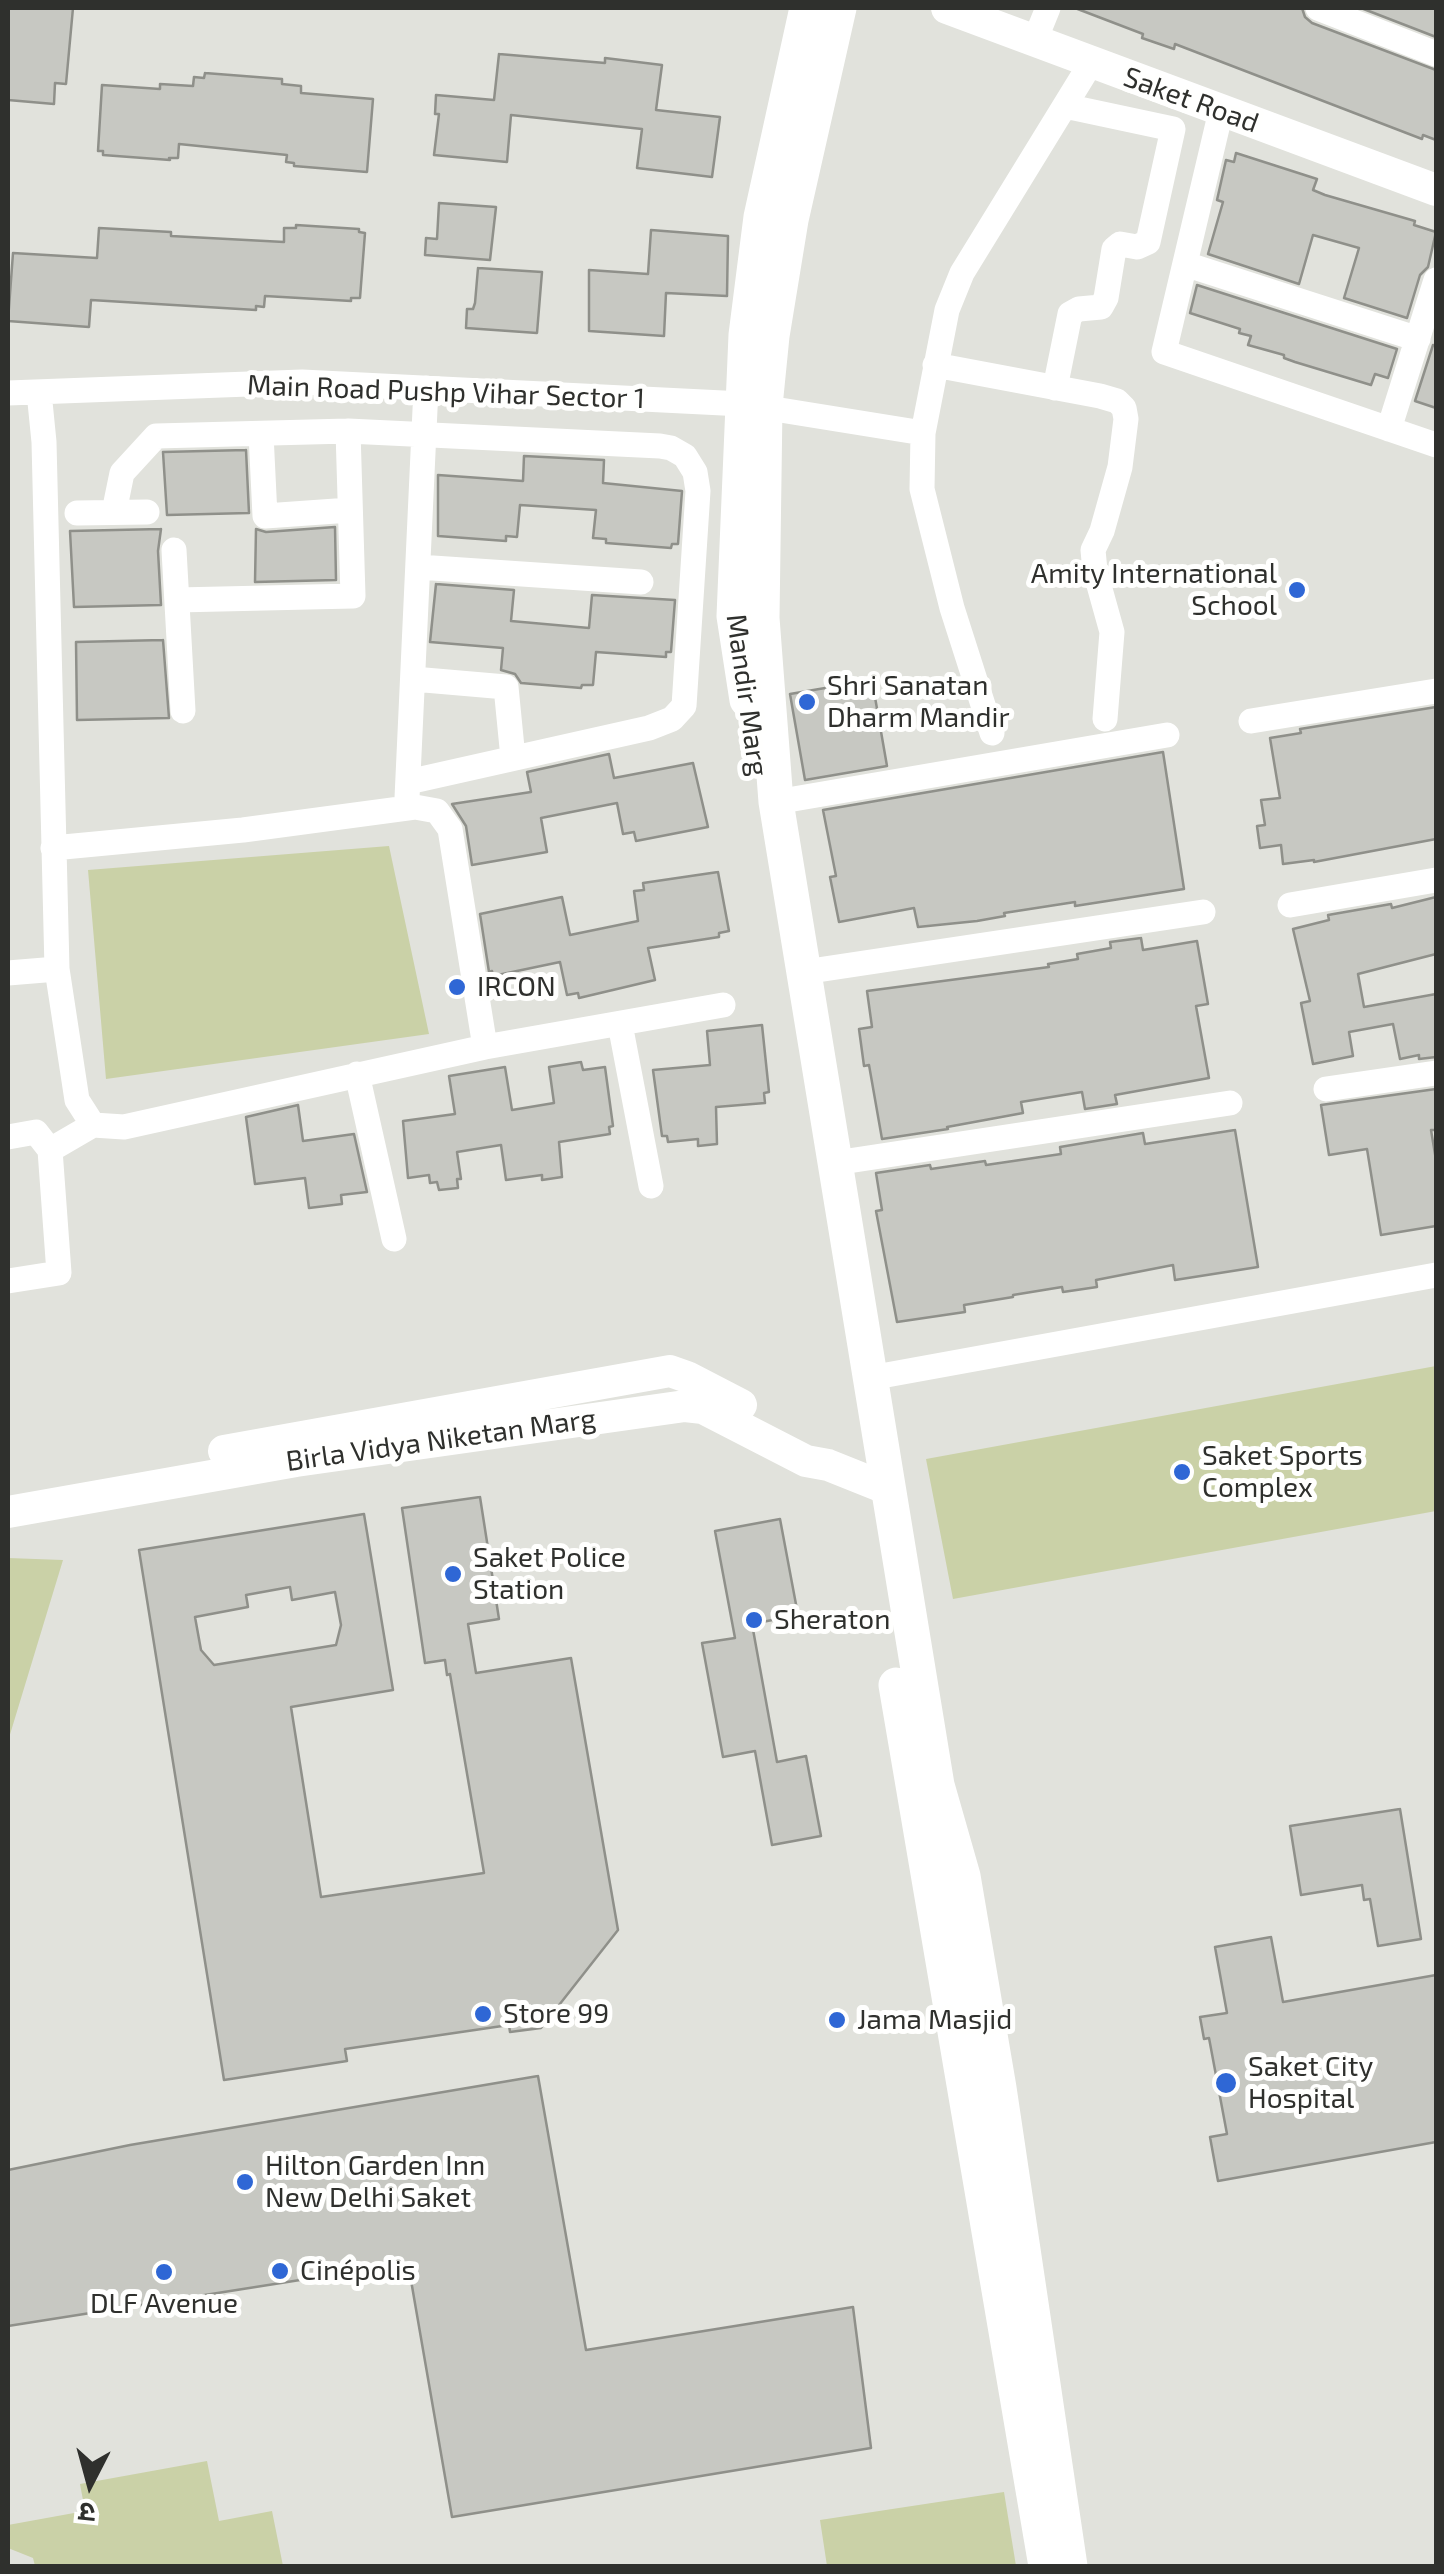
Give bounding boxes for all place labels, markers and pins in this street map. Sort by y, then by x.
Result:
place label: Amity International School [1031,557,1277,623]
marker: Amity International School [1286,579,1308,601]
place label: Shri Sanatan Dharm Mandir [827,669,1010,735]
marker: Shri Sanatan Dharm Mandir [796,691,818,713]
place label: IRCON [477,970,556,1004]
marker: IRCON [446,976,468,998]
place label: Saket Sports Complex [1202,1439,1363,1505]
marker: Saket Sports Complex [1171,1461,1193,1483]
place label: Saket Police Station [473,1541,626,1607]
marker: Saket Police Station [442,1563,464,1585]
place label: Sheraton [774,1603,890,1637]
marker: Sheraton [743,1609,765,1631]
place label: Store 99 [503,1997,609,2031]
marker: Store 99 [472,2003,494,2025]
place label: Jama Masjid [857,2003,1012,2037]
marker: Jama Masjid [826,2009,848,2031]
place label: Saket City Hospital [1248,2050,1373,2116]
marker: Saket City Hospital [1213,2070,1239,2096]
place label: Hilton Garden Inn New Delhi Saket [265,2149,485,2215]
marker: Hilton Garden Inn New Delhi Saket [234,2171,256,2193]
place label: Cinépolis [300,2254,416,2288]
marker: Cinépolis [269,2260,291,2282]
marker: DLF Avenue [153,2261,175,2283]
place label: DLF Avenue [90,2287,238,2321]

